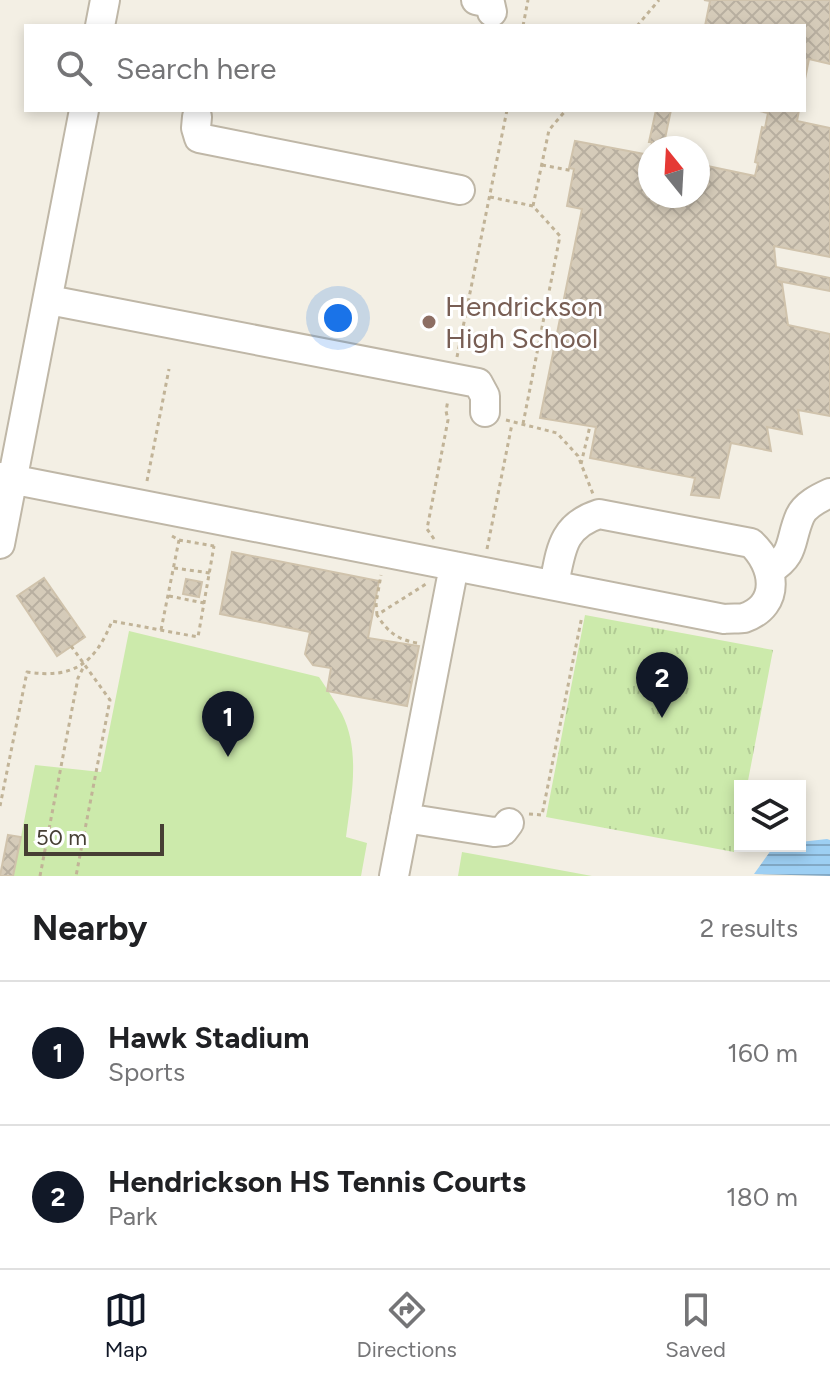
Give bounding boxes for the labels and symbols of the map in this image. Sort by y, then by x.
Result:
north arrow [638,136,710,208]
place label: Hendrickson High School [445,289,603,355]
your location [318,298,358,338]
marker: Hendrickson High School [420,313,438,331]
pin: 2 [636,652,688,718]
pin: 1 [202,691,254,757]
scale bar [24,820,164,856]

